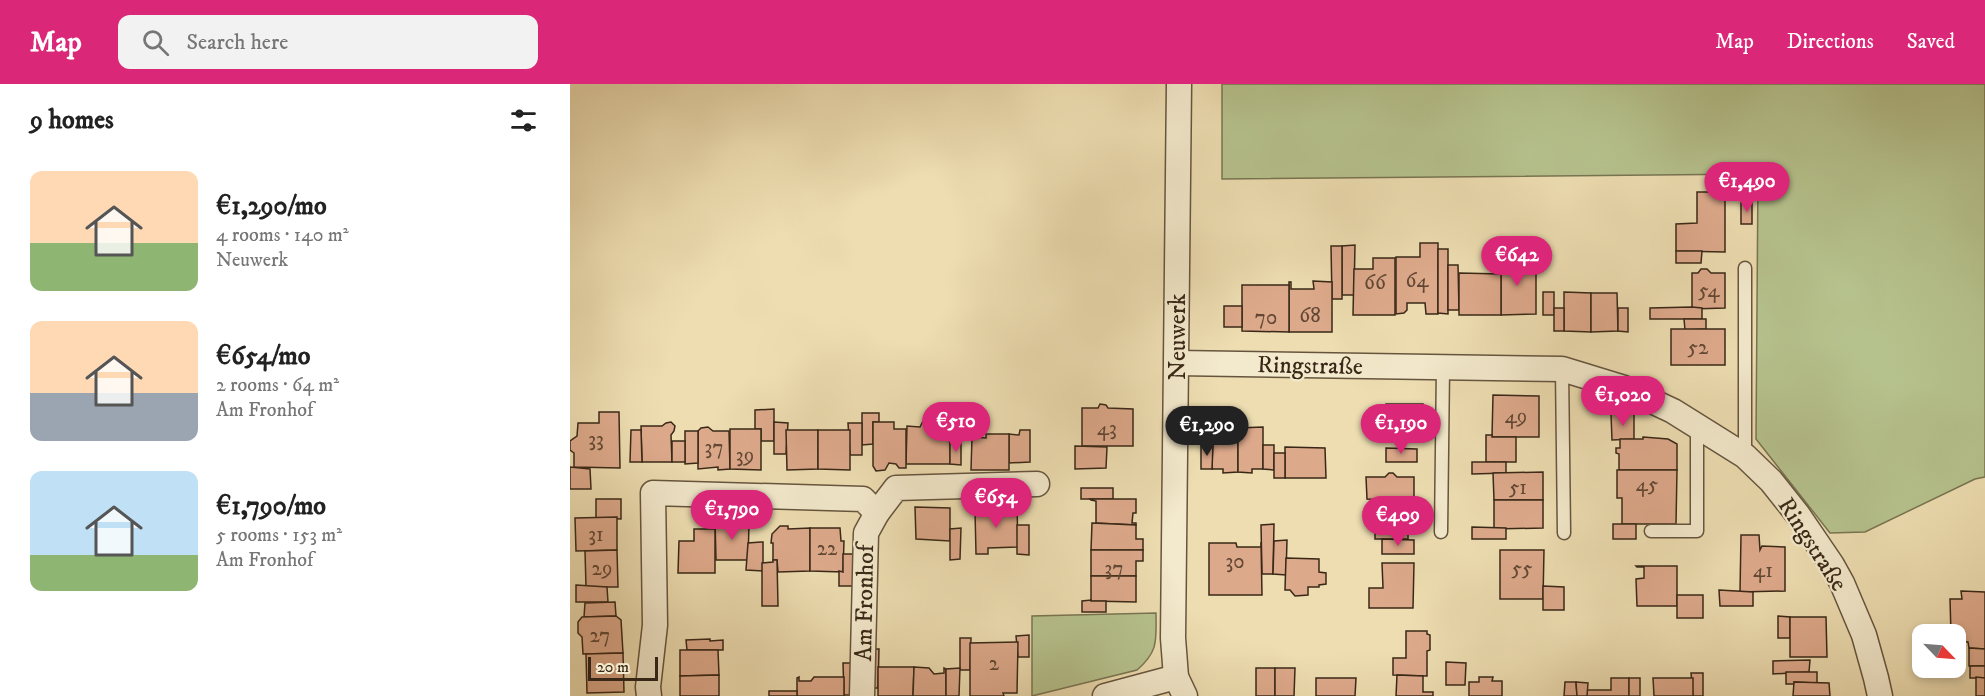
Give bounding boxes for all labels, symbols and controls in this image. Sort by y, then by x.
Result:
search box [118,15,538,69]
text: Map [30,25,82,60]
icon: search [139,26,172,59]
text: Search here [187,29,288,56]
text: Map [1715,29,1754,55]
text: Directions [1787,29,1874,55]
text: Saved [1907,29,1955,55]
text: 9 homes [30,104,114,137]
icon: filters [507,104,540,137]
pin: €1,490 [1698,162,1796,213]
text: €1,490 [1718,169,1776,194]
text: €1,290/mo [216,190,327,223]
icon: home [78,195,150,267]
text: 4 rooms · 140 m² [216,223,349,248]
pin: €642 [1481,236,1553,287]
text: €642 [1495,243,1539,268]
text: Neuwerk [216,248,288,273]
house number: 64 [1405,268,1429,294]
house number: 66 [1364,270,1387,296]
house number: 54 [1698,278,1721,304]
street label: Neuwerk [1163,294,1193,380]
house number: 68 [1299,303,1321,329]
house number: 70 [1255,305,1277,331]
house number: 52 [1688,335,1709,361]
text: €654/mo [216,340,310,373]
icon: home [78,345,150,417]
street label: Ringstraße [1257,350,1363,382]
text: 2 rooms · 64 m² [216,373,339,398]
pin: €1,020 [1574,376,1672,427]
text: €1,020 [1595,383,1651,408]
text: Am Fronhof [216,398,313,423]
pin: €510 [920,402,992,453]
pin: €1,190 [1352,404,1450,455]
house number: 49 [1505,404,1527,430]
pin: €1,290 [1158,406,1256,457]
text: €510 [936,409,976,434]
text: €1,190 [1375,411,1427,436]
text: €1,290 [1179,413,1235,438]
house number: 43 [1097,416,1117,442]
house number: 33 [588,427,604,453]
house number: 37 [705,435,723,461]
house number: 39 [736,443,754,469]
house number: 45 [1636,472,1658,498]
house number: 51 [1509,475,1527,501]
pin: €654 [960,478,1032,529]
text: €654 [975,485,1017,510]
text: €1,790/mo [216,490,326,523]
pin: €1,790 [683,490,781,541]
street label: Ringstraße [1771,492,1854,597]
icon: home [78,495,150,567]
pin: €409 [1362,496,1434,547]
text: €1,790 [705,497,759,522]
text: €409 [1376,503,1420,528]
house number: 31 [588,522,604,548]
text: 5 rooms · 153 m² [216,523,342,548]
house number: 22 [817,536,838,562]
street label: Am Fronhof [849,541,881,662]
text: Am Fronhof [216,548,313,573]
house number: 30 [1225,549,1245,575]
house number: 29 [592,556,612,582]
house number: 37 [1105,556,1123,582]
house number: 55 [1512,556,1532,582]
house number: 41 [1753,558,1773,584]
house number: 27 [590,623,610,649]
north arrow [1912,624,1966,678]
map controls [1912,624,1966,678]
house number: 2 [989,651,1000,677]
scale bar [588,654,658,682]
text: 20 m [597,657,629,677]

